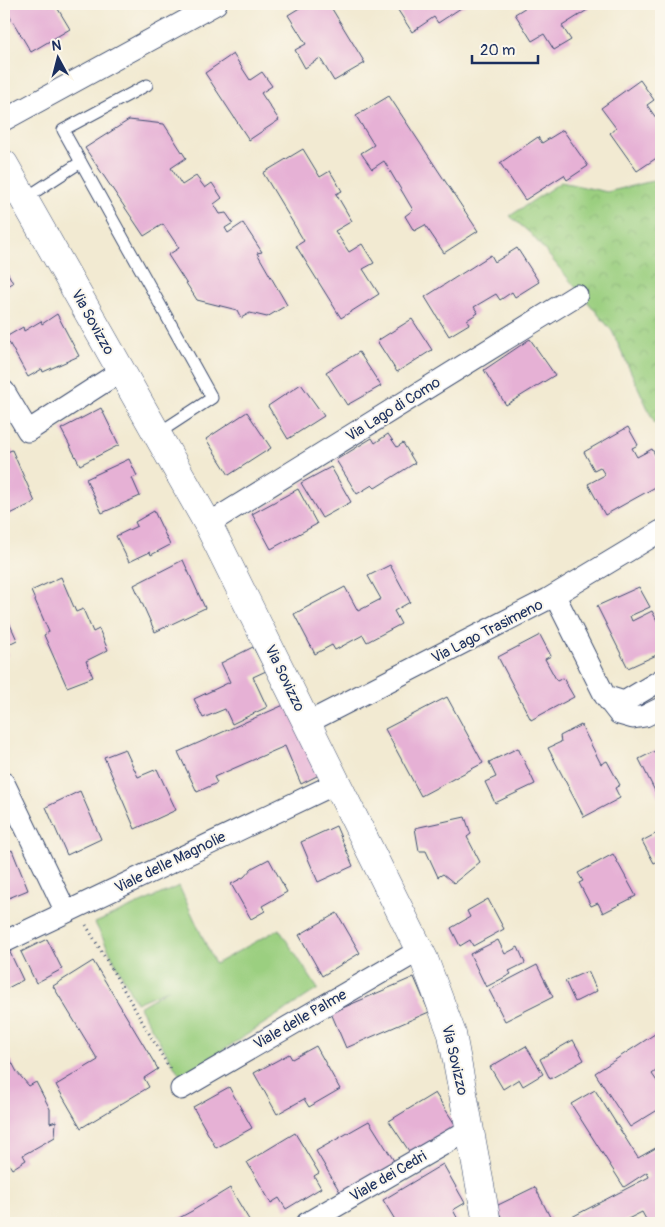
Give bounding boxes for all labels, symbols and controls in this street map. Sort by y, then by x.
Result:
north arrow [32,32,82,82]
scale bar [472,32,539,64]
text: N [51,37,62,55]
text: 20 m [480,41,515,60]
street label: Via Sovizzo [67,286,118,358]
street label: Via Lago di Como [343,373,444,446]
street label: Via Lago Trasimeno [428,595,546,668]
street label: Via Sovizzo [260,642,309,715]
street label: Viale delle Magnolie [112,827,229,898]
street label: Viale delle Palme [250,985,351,1054]
street label: Via Sovizzo [437,1023,472,1097]
street label: Viale dei Cedri [346,1147,430,1206]

